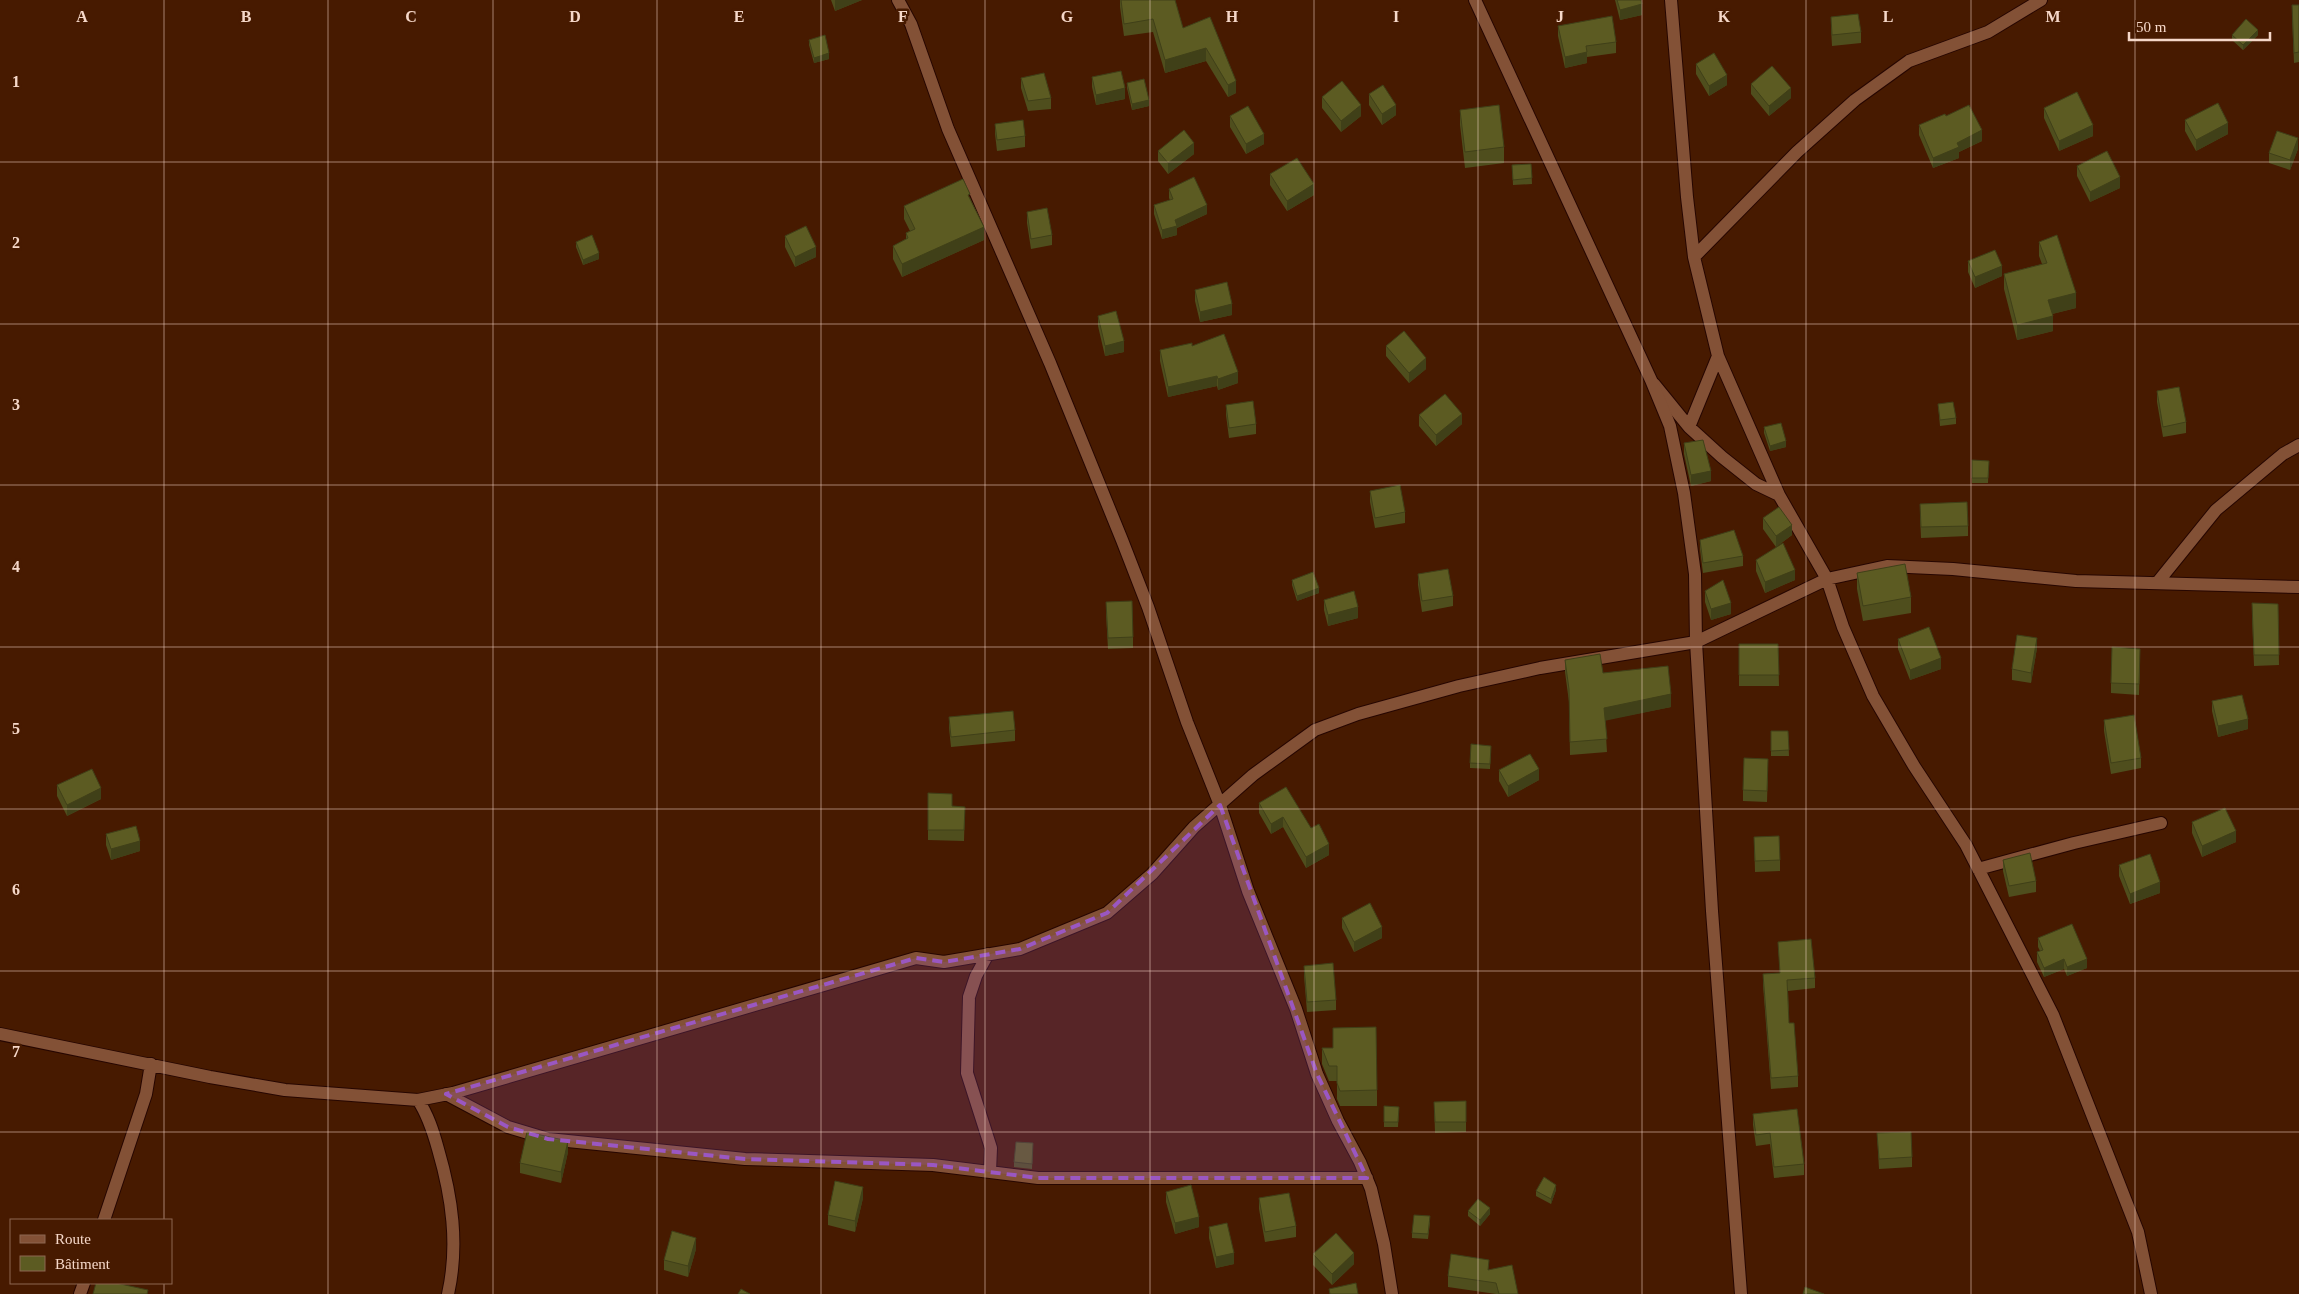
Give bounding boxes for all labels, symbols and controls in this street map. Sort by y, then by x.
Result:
text: A [76,8,88,25]
text: B [241,8,252,25]
text: C [405,8,417,25]
text: D [569,8,581,25]
text: E [734,8,744,25]
text: F [898,8,908,25]
text: G [1061,8,1074,25]
text: H [1226,8,1239,25]
text: I [1393,8,1399,25]
text: J [1556,8,1564,25]
text: K [1718,8,1731,25]
text: L [1883,8,1893,25]
text: M [2045,8,2061,25]
scale bar [2129,10,2270,42]
text: 50 m [2136,19,2167,35]
text: 1 [12,73,20,90]
text: 2 [12,234,20,251]
text: 3 [12,396,20,413]
text: 4 [12,558,20,575]
text: 5 [12,720,20,737]
text: 6 [12,881,20,898]
text: 7 [12,1043,20,1060]
legend [10,1219,172,1284]
text: Route [55,1231,91,1247]
text: Bâtiment [55,1256,111,1272]

